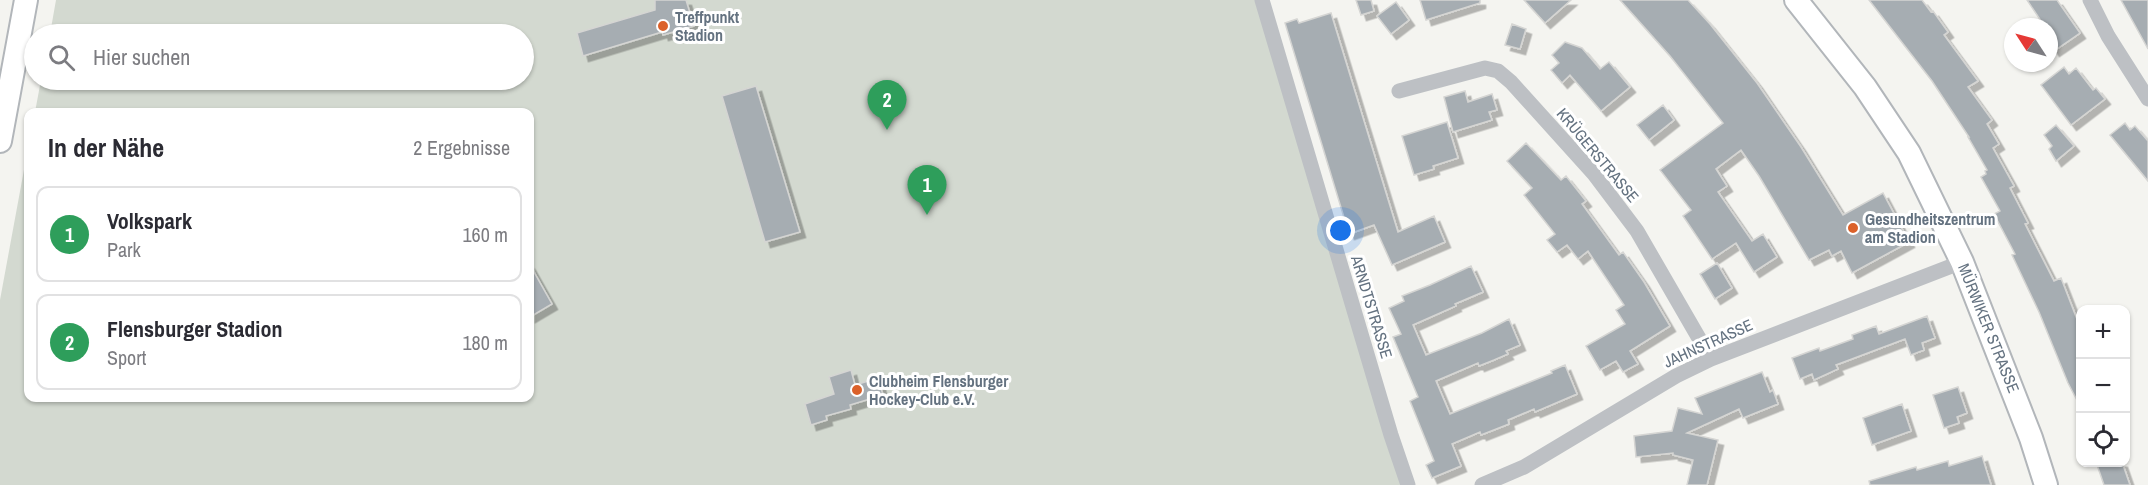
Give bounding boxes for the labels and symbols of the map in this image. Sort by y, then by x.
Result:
place label: Treffpunkt Stadion [675,6,740,46]
north arrow [2004,18,2058,72]
marker: Treffpunkt Stadion [656,19,670,33]
pin: 2 [868,80,906,130]
street label: KRÜGERSTRASSE [1552,103,1644,207]
pin: 1 [908,166,946,215]
place label: Gesundheitszentrum am Stadion [1865,208,1996,248]
your location [1326,216,1355,245]
marker: Gesundheitszentrum am Stadion [1846,221,1860,235]
street label: ARNDTSTRASSE [1346,252,1398,361]
street label: MÜRWIKER STRASSE [1953,260,2025,396]
street label: JAHNSTRASSE [1660,314,1756,372]
place label: Clubheim Flensburger Hockey-Club e.V. [869,370,1009,410]
marker: Clubheim Flensburger Hockey-Club e.V. [850,383,864,397]

